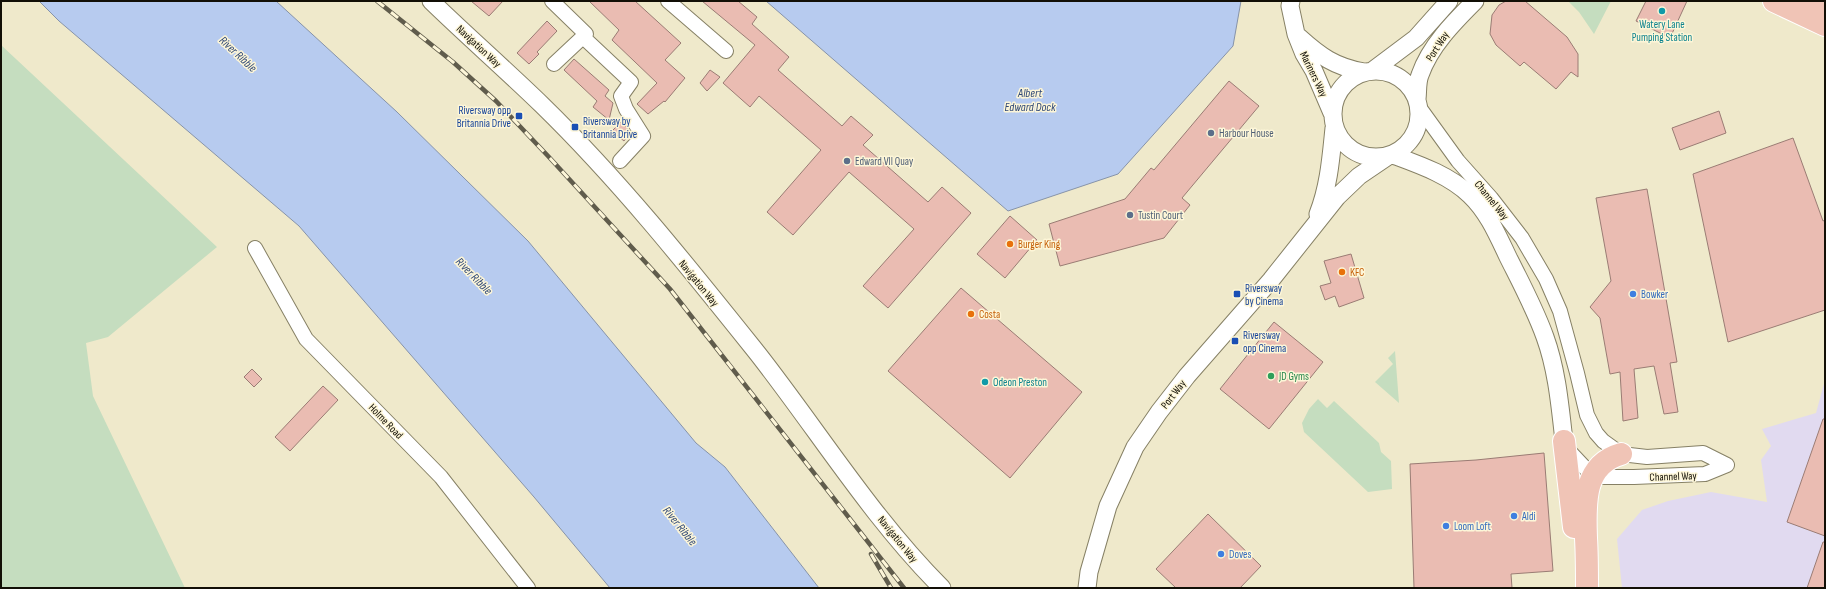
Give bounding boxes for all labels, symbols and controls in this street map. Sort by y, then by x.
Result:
marker: Watery Lane Pumping Station [1657,6,1667,16]
place label: Watery Lane Pumping Station [1632,18,1693,44]
street label: Navigation Way [454,22,504,71]
street label: Port Way [1423,28,1452,64]
water label: River Ribble [216,33,260,76]
street label: Mariners Way [1297,49,1330,100]
water label: Albert Edward Dock [1004,86,1056,115]
place label: Riversway opp Britannia Drive [457,104,511,130]
marker: Riversway opp Britannia Drive [514,111,524,121]
place label: Riversway by Britannia Drive [583,115,637,141]
marker: Riversway by Britannia Drive [570,122,580,132]
place label: Harbour House [1219,127,1274,140]
marker: Harbour House [1206,128,1216,138]
place label: Edward VII Quay [855,155,914,168]
marker: Edward VII Quay [842,156,852,166]
street label: Channel Way [1472,178,1512,223]
place label: Tustin Court [1138,209,1184,222]
marker: Tustin Court [1125,210,1135,220]
place label: Burger King [1018,238,1061,251]
marker: Burger King [1005,239,1015,249]
water label: River Ribble [452,255,495,298]
street label: Navigation Way [676,257,722,310]
place label: KFC [1350,266,1364,279]
marker: KFC [1337,267,1347,277]
place label: Riversway by Cinema [1245,282,1283,308]
place label: Bowker [1641,288,1668,301]
marker: Riversway by Cinema [1232,289,1242,299]
marker: Bowker [1628,289,1638,299]
place label: Costa [979,308,1000,321]
marker: Costa [966,309,976,319]
place label: Riversway opp Cinema [1243,329,1286,355]
marker: Riversway opp Cinema [1230,336,1240,346]
place label: JD Gyms [1278,370,1309,383]
marker: JD Gyms [1266,371,1276,381]
place label: Odeon Preston [993,376,1047,389]
marker: Odeon Preston [980,377,990,387]
street label: Port Way [1158,377,1189,411]
street label: Holme Road [366,401,406,442]
street label: Channel Way [1649,469,1698,484]
water label: River Ribble [659,504,700,549]
place label: Aldi [1521,510,1536,523]
marker: Aldi [1509,511,1519,521]
street label: Navigation Way [875,513,921,566]
place label: Loom Loft [1454,520,1492,533]
marker: Loom Loft [1441,521,1451,531]
place label: Doves [1229,548,1251,561]
marker: Doves [1216,549,1226,559]

